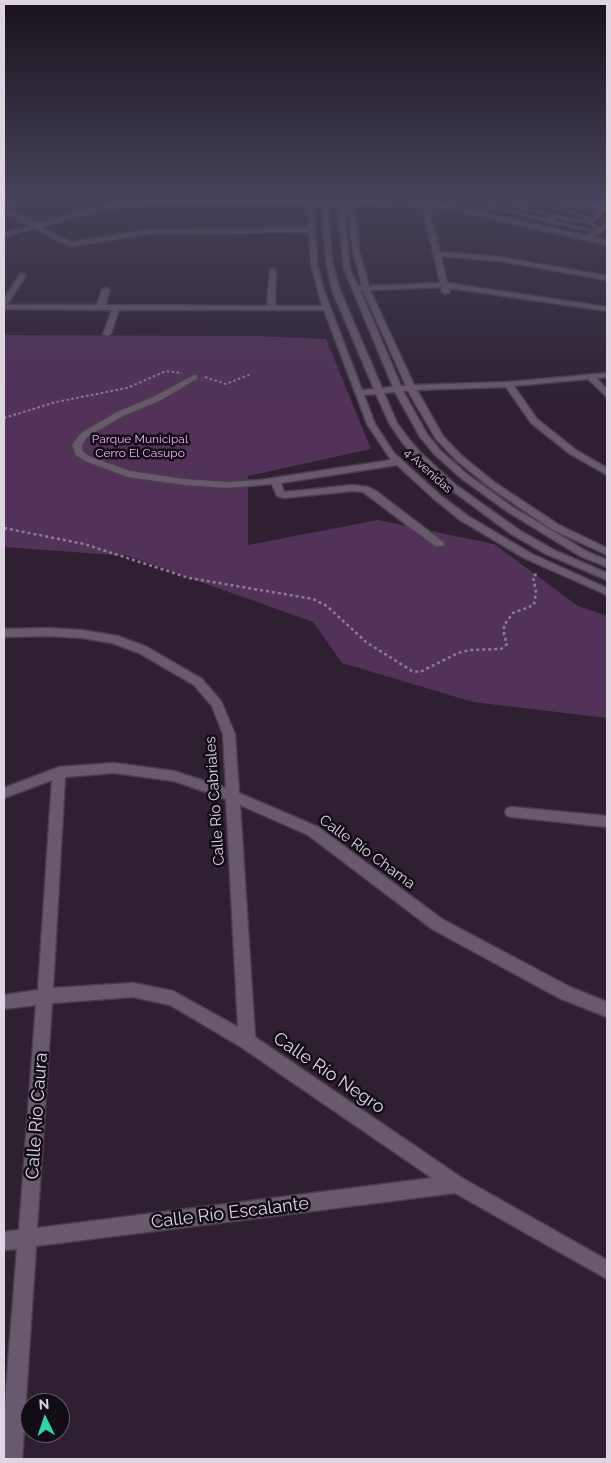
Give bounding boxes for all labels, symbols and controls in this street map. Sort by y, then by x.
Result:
park label: Parque Municipal Cerro El Casupo [92,432,188,460]
street label: 4 Avenidas [401,446,455,496]
street label: Calle Río Cabriales [202,736,228,866]
street label: Calle Río Chama [316,811,418,893]
street label: Calle Río Negro [269,1028,389,1118]
street label: Calle Río Caura [22,1052,52,1180]
street label: Calle Río Escalante [150,1193,310,1233]
north arrow [20,1393,70,1443]
text: N [38,1396,50,1412]

